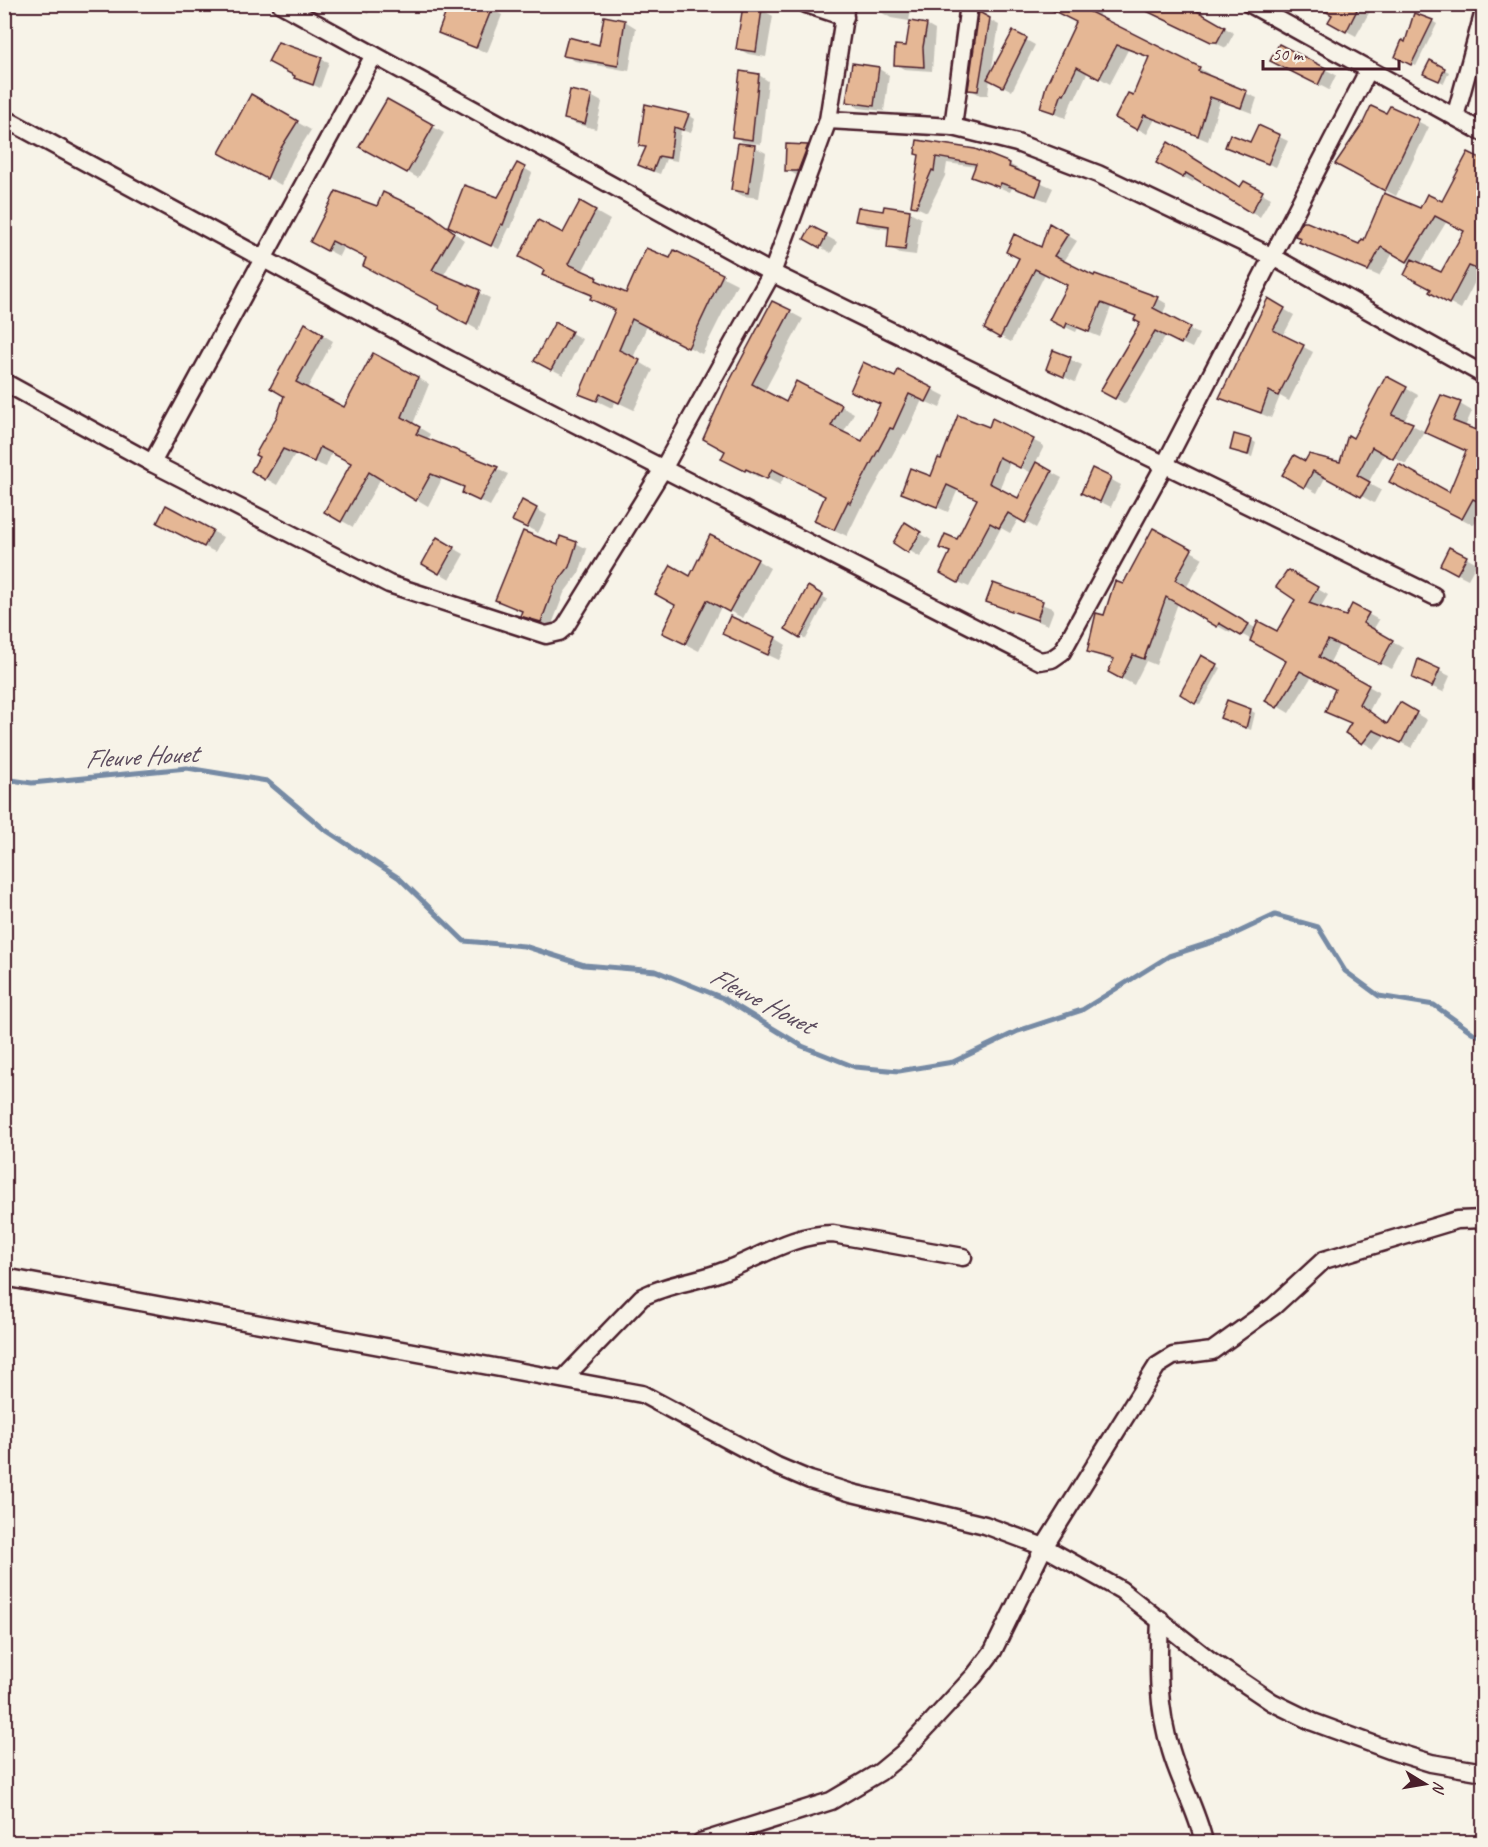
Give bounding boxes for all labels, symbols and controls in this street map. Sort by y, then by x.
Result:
scale bar [1263,33,1400,71]
text: 50 m [1272,43,1305,65]
water label: Fleuve Houet [84,736,203,776]
water label: Fleuve Houet [704,959,824,1044]
north arrow [1395,1754,1455,1814]
text: N [1427,1780,1450,1796]

